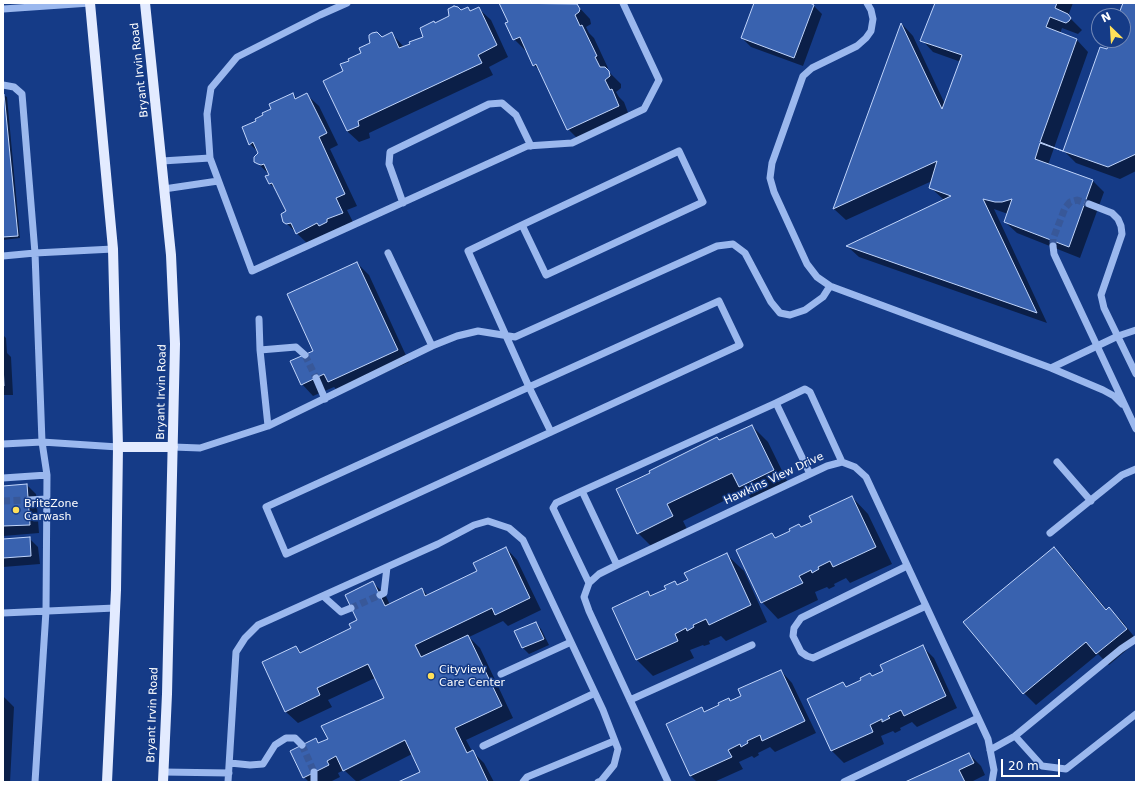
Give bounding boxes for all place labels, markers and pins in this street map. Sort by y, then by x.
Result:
place label: BriteZone Carwash [24,497,78,523]
marker: BriteZone Carwash [11,505,21,515]
place label: Cityview Care Center [439,663,505,689]
marker: Cityview Care Center [426,671,436,681]

